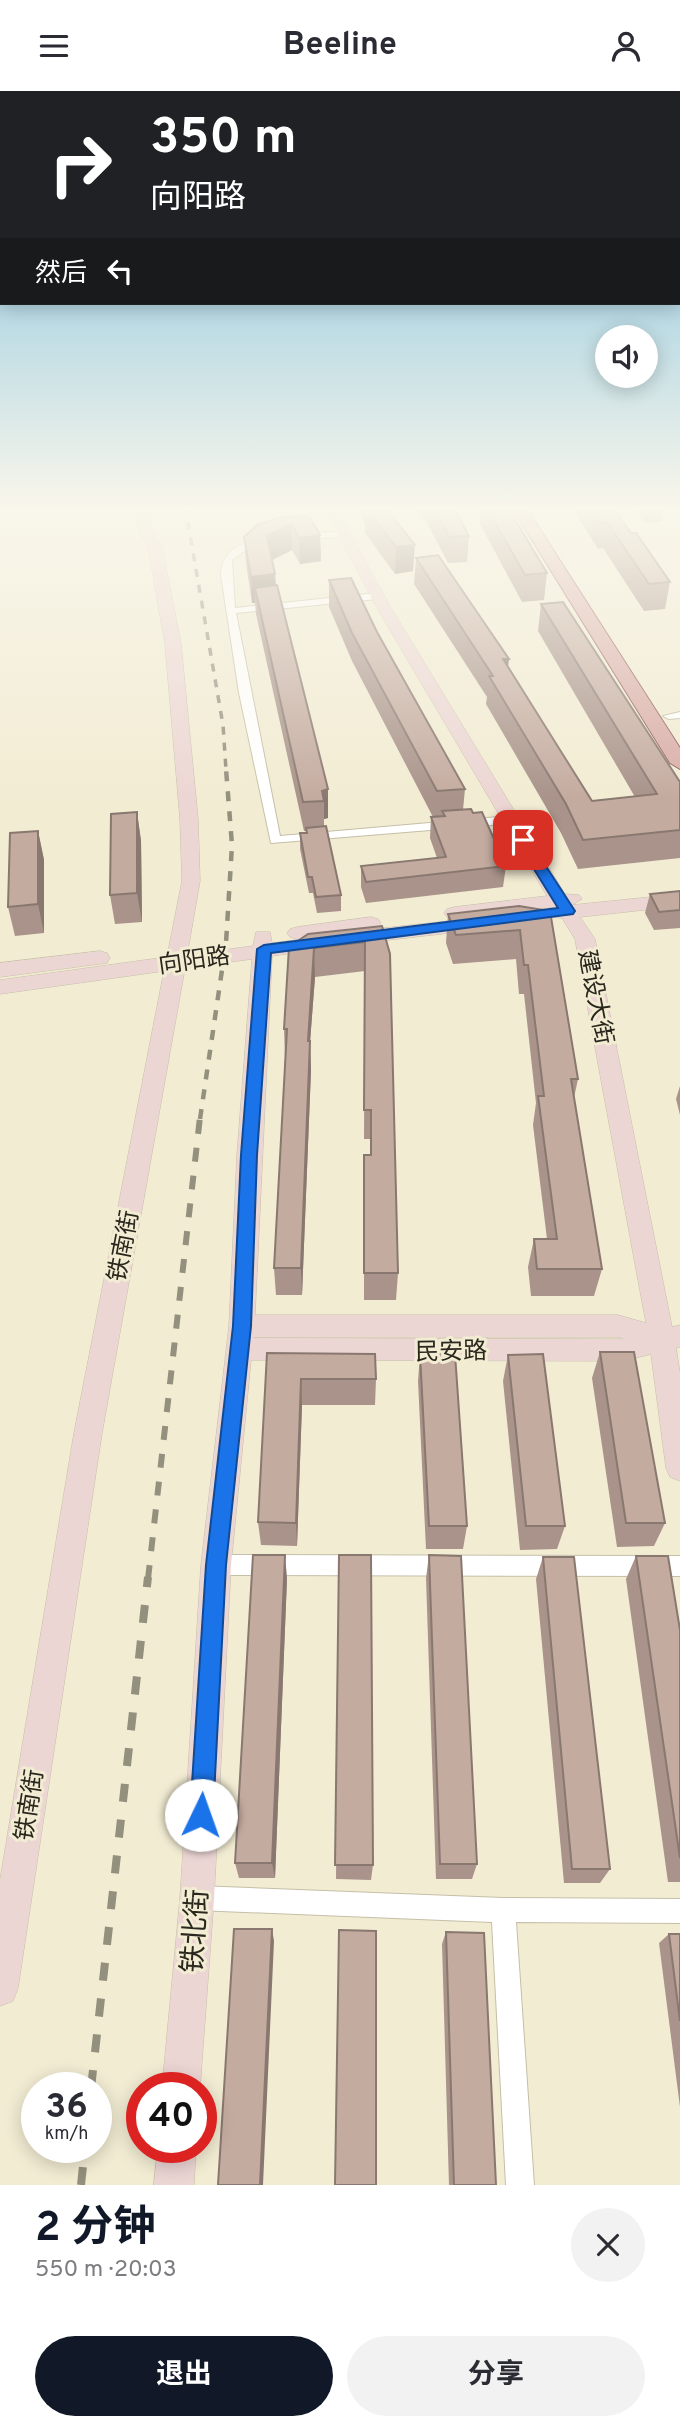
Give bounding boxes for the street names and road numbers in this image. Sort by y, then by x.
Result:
street label: 向阳路 [157,942,232,982]
street label: 建设大街 [570,947,618,1047]
street label: 铁南街 [103,1208,147,1285]
street label: 民安路 [415,1337,487,1369]
street label: 铁南街 [11,1767,51,1843]
street label: 铁北街 [176,1888,218,1974]

